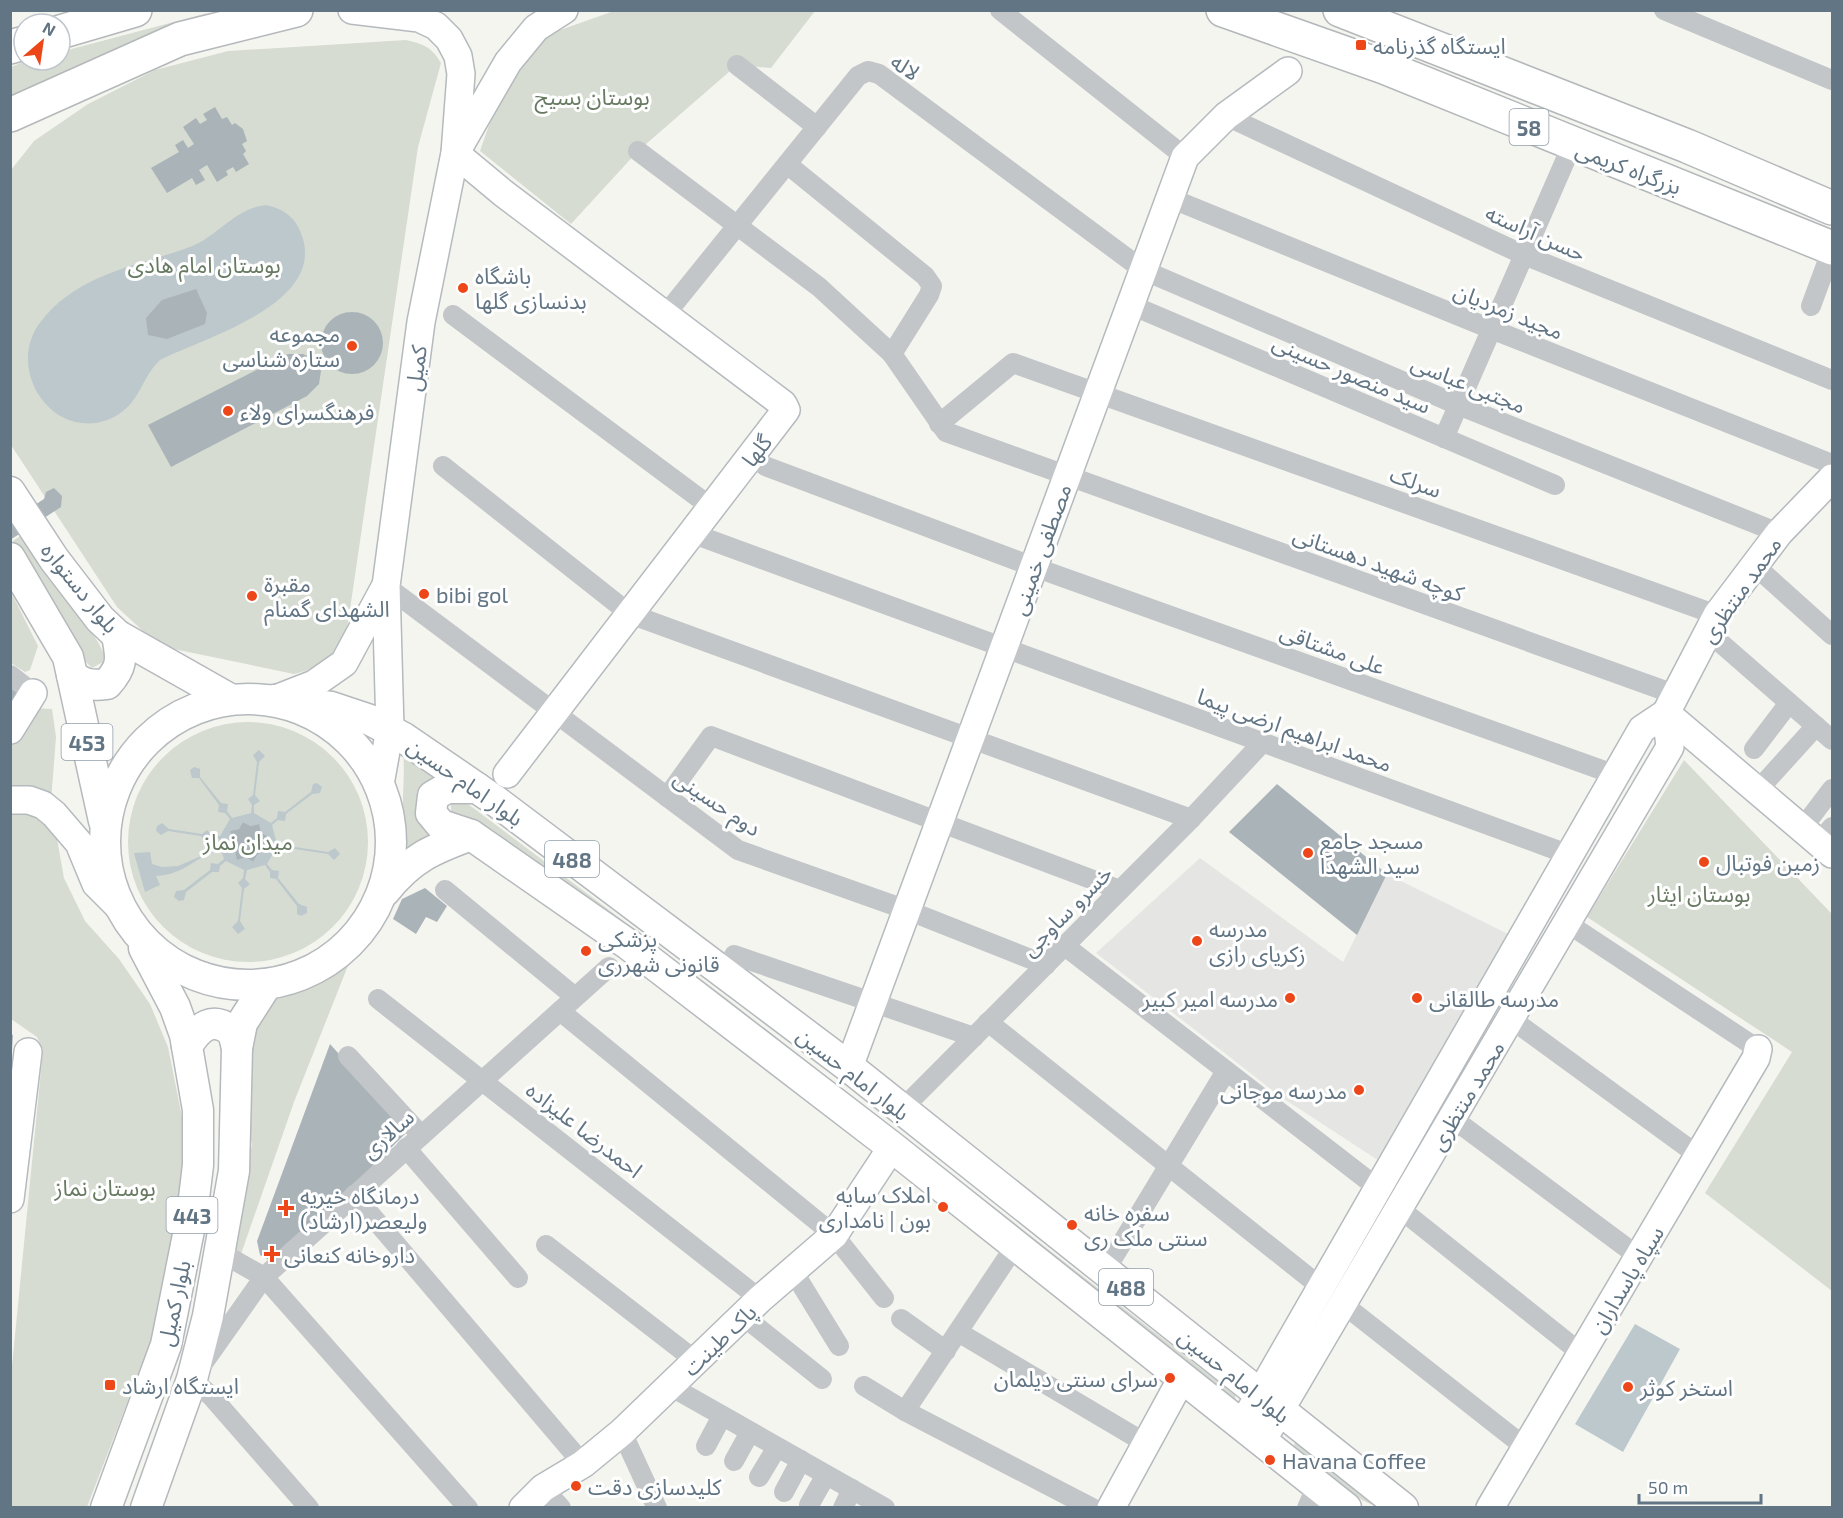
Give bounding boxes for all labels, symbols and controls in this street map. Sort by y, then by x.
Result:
north arrow [12,12,72,72]
text: N [40,17,59,40]
place label: ایستگاه گذرنامه [1373,32,1506,60]
marker: ایستگاه گذرنامه [1354,38,1368,52]
street label: لاله [887,47,925,85]
park label: بوستان بسیج [534,83,650,114]
road number: 58 [1510,109,1549,145]
street label: بزرگراه کریمی [1572,135,1685,201]
street label: حسن آراسته [1481,198,1590,267]
park label: بوستان امام هادی [127,251,281,282]
place label: باشگاه بدنسازی گلها [475,262,587,315]
street label: مجید زمردیان [1450,276,1568,346]
marker: باشگاه بدنسازی گلها [456,281,470,295]
place label: مجموعه ستاره شناسی [222,320,340,373]
street label: سید منصور حسینی [1268,328,1435,420]
marker: مجموعه ستاره شناسی [345,339,359,353]
street label: کمیل [399,342,432,393]
street label: مجتبی عباسی [1408,348,1530,419]
place label: فرهنگسرای ولاء [240,398,374,425]
marker: فرهنگسرای ولاء [221,404,235,418]
street label: گلها [736,428,778,472]
street label: سرلک [1387,460,1445,503]
street label: مصطفی خمینی [1004,480,1077,618]
street label: کوچه شهید دهستانی [1289,520,1469,609]
street label: محمد منتظری [1694,531,1787,648]
street label: بلوار دستواره [35,537,125,639]
place label: مقبرة الشهدای گمنام [264,570,390,626]
place label: bibi gol [436,581,509,607]
marker: bibi gol [417,587,431,601]
marker: مقبرة الشهدای گمنام [245,589,259,603]
street label: علی مشتاقی [1277,617,1389,680]
street label: محمد ابراهیم ارضی پیما [1192,682,1396,781]
road number: 453 [62,724,112,760]
street label: بلوار امام حسین [400,731,529,835]
street label: دوم حسینی [667,763,767,845]
place label: مسجد جامع سید الشهدا [1320,827,1423,879]
park label: میدان نماز [202,828,293,856]
road number: 488 [545,841,599,877]
marker: مسجد جامع سید الشهدا [1301,846,1315,860]
place label: زمین فوتبال [1716,849,1820,877]
marker: زمین فوتبال [1697,855,1711,869]
street label: خسرو ساوجی [1015,859,1118,962]
park label: بوستان ایثار [1647,880,1750,908]
place label: مدرسه زکریای رازی [1209,915,1305,968]
place label: پزشکی قانونی شهرری [598,925,719,978]
marker: مدرسه زکریای رازی [1190,934,1204,948]
marker: پزشکی قانونی شهرری [579,944,593,958]
place label: مدرسه امیر کبیر [1141,985,1278,1013]
place label: مدرسه طالقانی [1429,985,1559,1013]
marker: مدرسه امیر کبیر [1283,991,1297,1005]
marker: مدرسه طالقانی [1410,991,1424,1005]
street label: بلوار امام حسین [789,1021,916,1129]
street label: محمد منتظری [1423,1035,1510,1155]
street label: احمدرضا علیزاده [521,1076,648,1184]
place label: مدرسه موجانی [1220,1077,1347,1105]
marker: مدرسه موجانی [1352,1083,1366,1097]
street label: سالاری [356,1103,420,1165]
park label: بوستان نماز [53,1174,156,1202]
place label: املاک سایه بون | نامداری [819,1181,931,1234]
place label: درمانگاه خیریه ولیعصر(ارشاد) [300,1182,427,1235]
road number: 443 [166,1197,218,1233]
marker: درمانگاه خیریه ولیعصر(ارشاد) [277,1199,295,1217]
place label: سفره خانه سنتی ملک ری [1084,1199,1207,1252]
marker: املاک سایه بون | نامداری [936,1200,950,1214]
marker: سفره خانه سنتی ملک ری [1065,1218,1079,1232]
street label: سپاه پاسداران [1584,1221,1671,1339]
place label: داروخانه کنعانی [284,1241,415,1269]
marker: داروخانه کنعانی [265,1247,279,1261]
street label: بلوار کمیل [151,1258,197,1349]
road number: 488 [1099,1269,1153,1305]
street label: پاک طینت [677,1298,763,1383]
street label: بلوار امام حسین [1171,1322,1296,1432]
place label: سرای سنتی دیلمان [994,1365,1158,1392]
marker: سرای سنتی دیلمان [1163,1371,1177,1385]
place label: ایستگاه ارشاد [122,1372,239,1400]
place label: استخر کوثر [1639,1374,1733,1401]
marker: ایستگاه ارشاد [103,1378,117,1392]
marker: استخر کوثر [1621,1380,1635,1394]
place label: Havana Coffee [1282,1447,1426,1473]
marker: Havana Coffee [1263,1453,1277,1467]
scale bar [1639,1467,1760,1505]
place label: کلیدسازی دقت [588,1473,722,1501]
text: 50 m [1648,1476,1688,1498]
marker: کلیدسازی دقت [569,1479,583,1493]

